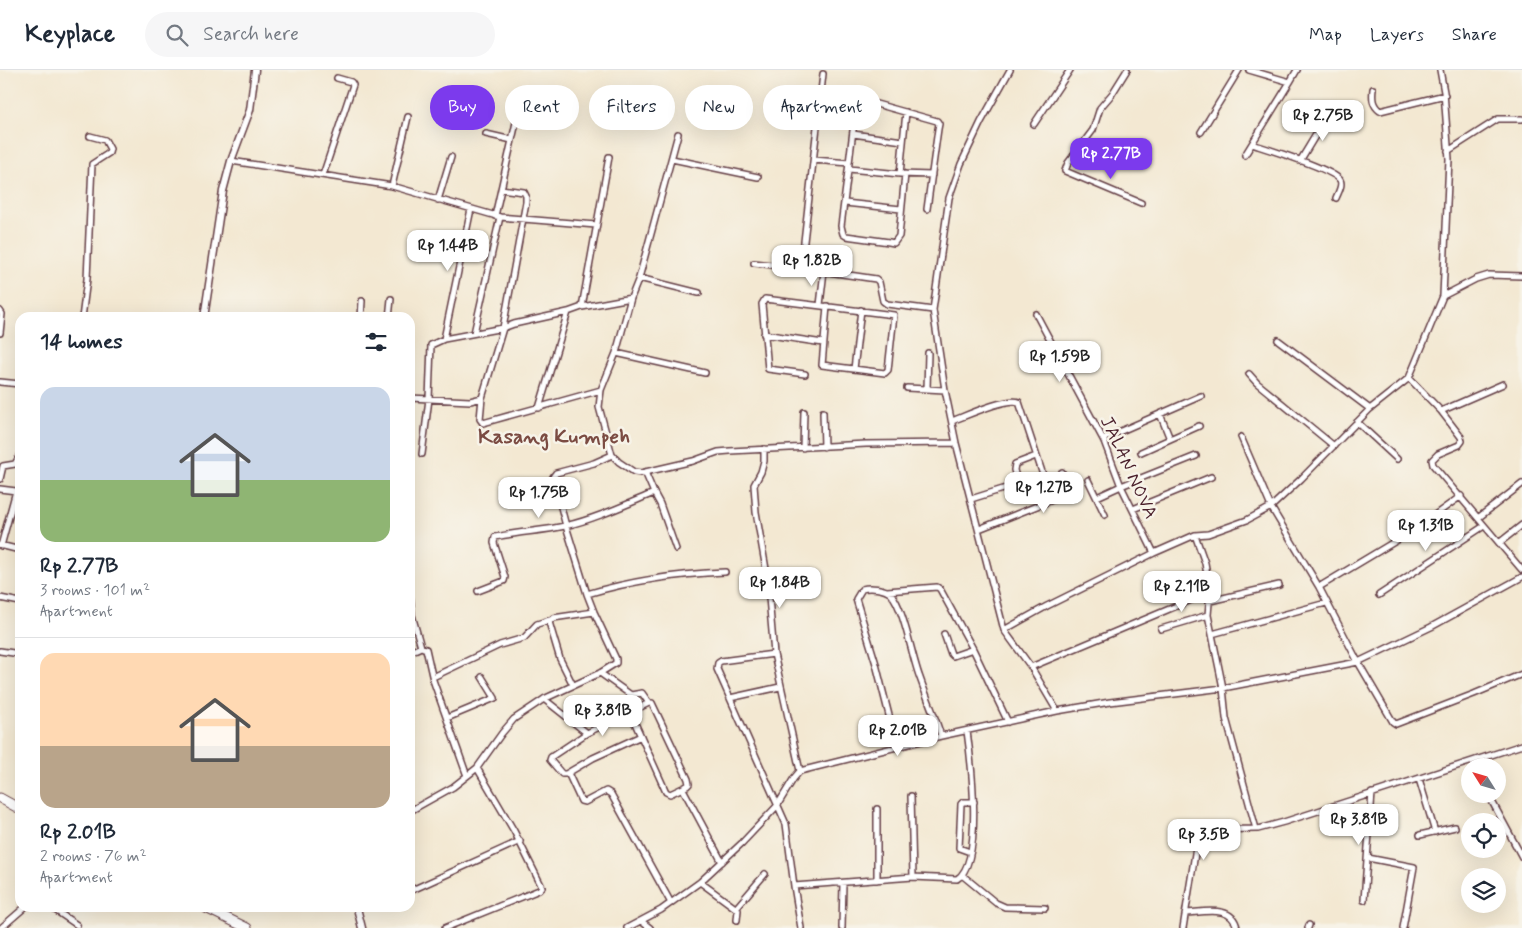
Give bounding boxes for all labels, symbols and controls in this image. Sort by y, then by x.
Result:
search box [145,12,495,57]
text: Keyplace [25,19,115,50]
icon: search [163,21,191,49]
text: Search here [203,22,299,47]
text: Map [1309,23,1342,47]
text: Layers [1370,23,1424,47]
text: Share [1452,23,1497,47]
chip: Buy [430,85,495,130]
chip: Rent [505,85,579,130]
chip: Filters [589,85,675,130]
chip: New [685,85,753,130]
chip: Apartment [763,85,881,130]
pin: Rp 2.75B [1271,100,1375,142]
text: Rp 2.75B [1293,105,1353,126]
pin: Rp 2.77B [1059,138,1163,180]
text: Rp 2.77B [1081,143,1141,164]
pin: Rp 1.44B [396,230,500,272]
text: Rp 1.44B [418,235,478,256]
pin: Rp 1.82B [760,244,864,287]
text: Rp 1.82B [783,250,841,271]
text: 14 homes [40,328,123,356]
icon: filters [362,328,390,356]
pin: Rp 1.59B [1008,340,1112,383]
text: Rp 1.59B [1030,346,1090,367]
street label: JALAN NOVA [1094,412,1163,523]
icon: home [170,420,260,510]
district label: Kasang Kumpeh [478,423,630,451]
pin: Rp 1.27B [992,472,1096,514]
pin: Rp 1.75B [487,476,591,519]
text: Rp 1.27B [1015,477,1073,498]
text: Rp 1.75B [509,482,569,503]
pin: Rp 1.31B [1374,510,1478,552]
text: Rp 1.31B [1398,515,1454,536]
text: Rp 2.77B [40,552,118,580]
pin: Rp 1.84B [728,566,832,609]
pin: Rp 2.11B [1130,570,1234,613]
text: Rp 1.84B [750,572,810,593]
text: Rp 2.11B [1154,576,1210,597]
text: 3 rooms · 101 m² [40,580,150,601]
text: Apartment [40,601,113,622]
icon: home [170,685,260,775]
pin: Rp 3.81B [551,694,655,737]
text: Rp 3.81B [574,700,632,721]
pin: Rp 2.01B [846,714,950,757]
text: Rp 2.01B [869,720,927,741]
north arrow [1461,758,1506,802]
map controls [1461,758,1506,913]
pin: Rp 3.81B [1307,804,1411,846]
text: Rp 3.81B [1330,809,1388,830]
button: locate [1461,813,1506,858]
text: Rp 2.01B [40,818,116,846]
pin: Rp 3.5B [1158,818,1250,861]
text: Rp 3.5B [1179,824,1229,845]
text: 2 rooms · 76 m² [40,846,147,867]
text: Apartment [40,867,113,888]
button: layers [1461,868,1506,913]

